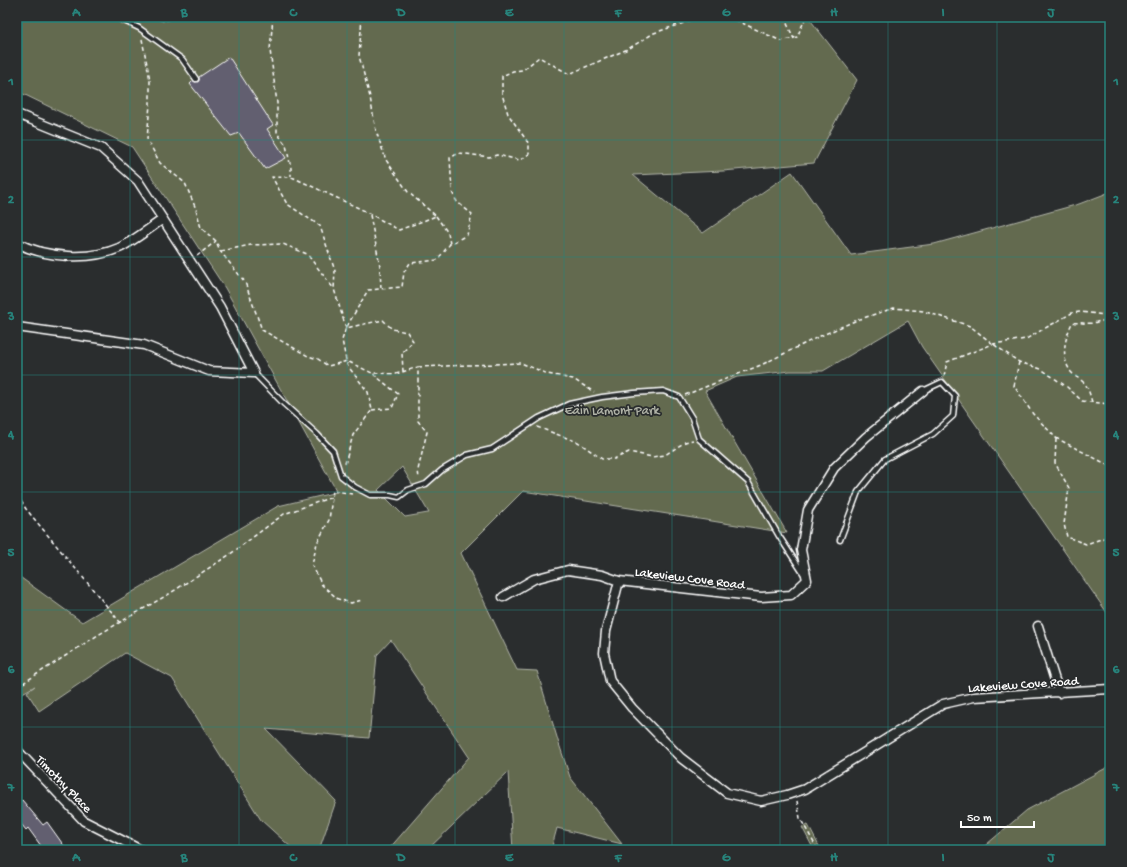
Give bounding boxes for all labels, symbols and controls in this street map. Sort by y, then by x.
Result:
text: A [71,6,81,21]
text: B [180,6,189,21]
text: C [288,6,298,21]
text: D [396,6,406,21]
text: E [505,6,514,21]
text: F [614,6,623,21]
text: G [722,6,731,21]
text: H [830,6,838,21]
text: I [941,6,945,21]
text: J [1047,6,1056,21]
text: 1 [7,75,14,90]
text: 1 [1112,75,1119,90]
text: 2 [8,193,15,208]
text: 2 [1113,193,1120,208]
text: 3 [7,310,15,325]
text: 3 [1112,310,1120,325]
park label: Eain Lamont Park [565,404,661,419]
text: 4 [7,428,15,443]
text: 4 [1112,428,1120,443]
text: 5 [8,546,15,561]
text: 5 [1113,546,1120,561]
street label: Lakeview Cove Road [634,565,747,594]
text: 6 [8,663,15,678]
text: 6 [1113,663,1120,678]
street label: Lakeview Cove Road [967,674,1080,697]
street label: Timothy Place [31,752,94,817]
text: 7 [7,781,16,796]
text: 7 [1112,781,1121,796]
scale bar [961,803,1034,829]
text: 50 m [967,812,992,826]
text: A [71,851,81,866]
text: B [180,851,189,866]
text: C [288,851,298,866]
text: D [396,851,406,866]
text: E [505,851,514,866]
text: F [614,851,623,866]
text: G [722,851,731,866]
text: H [830,851,838,866]
text: I [941,851,945,866]
text: J [1047,851,1056,866]

